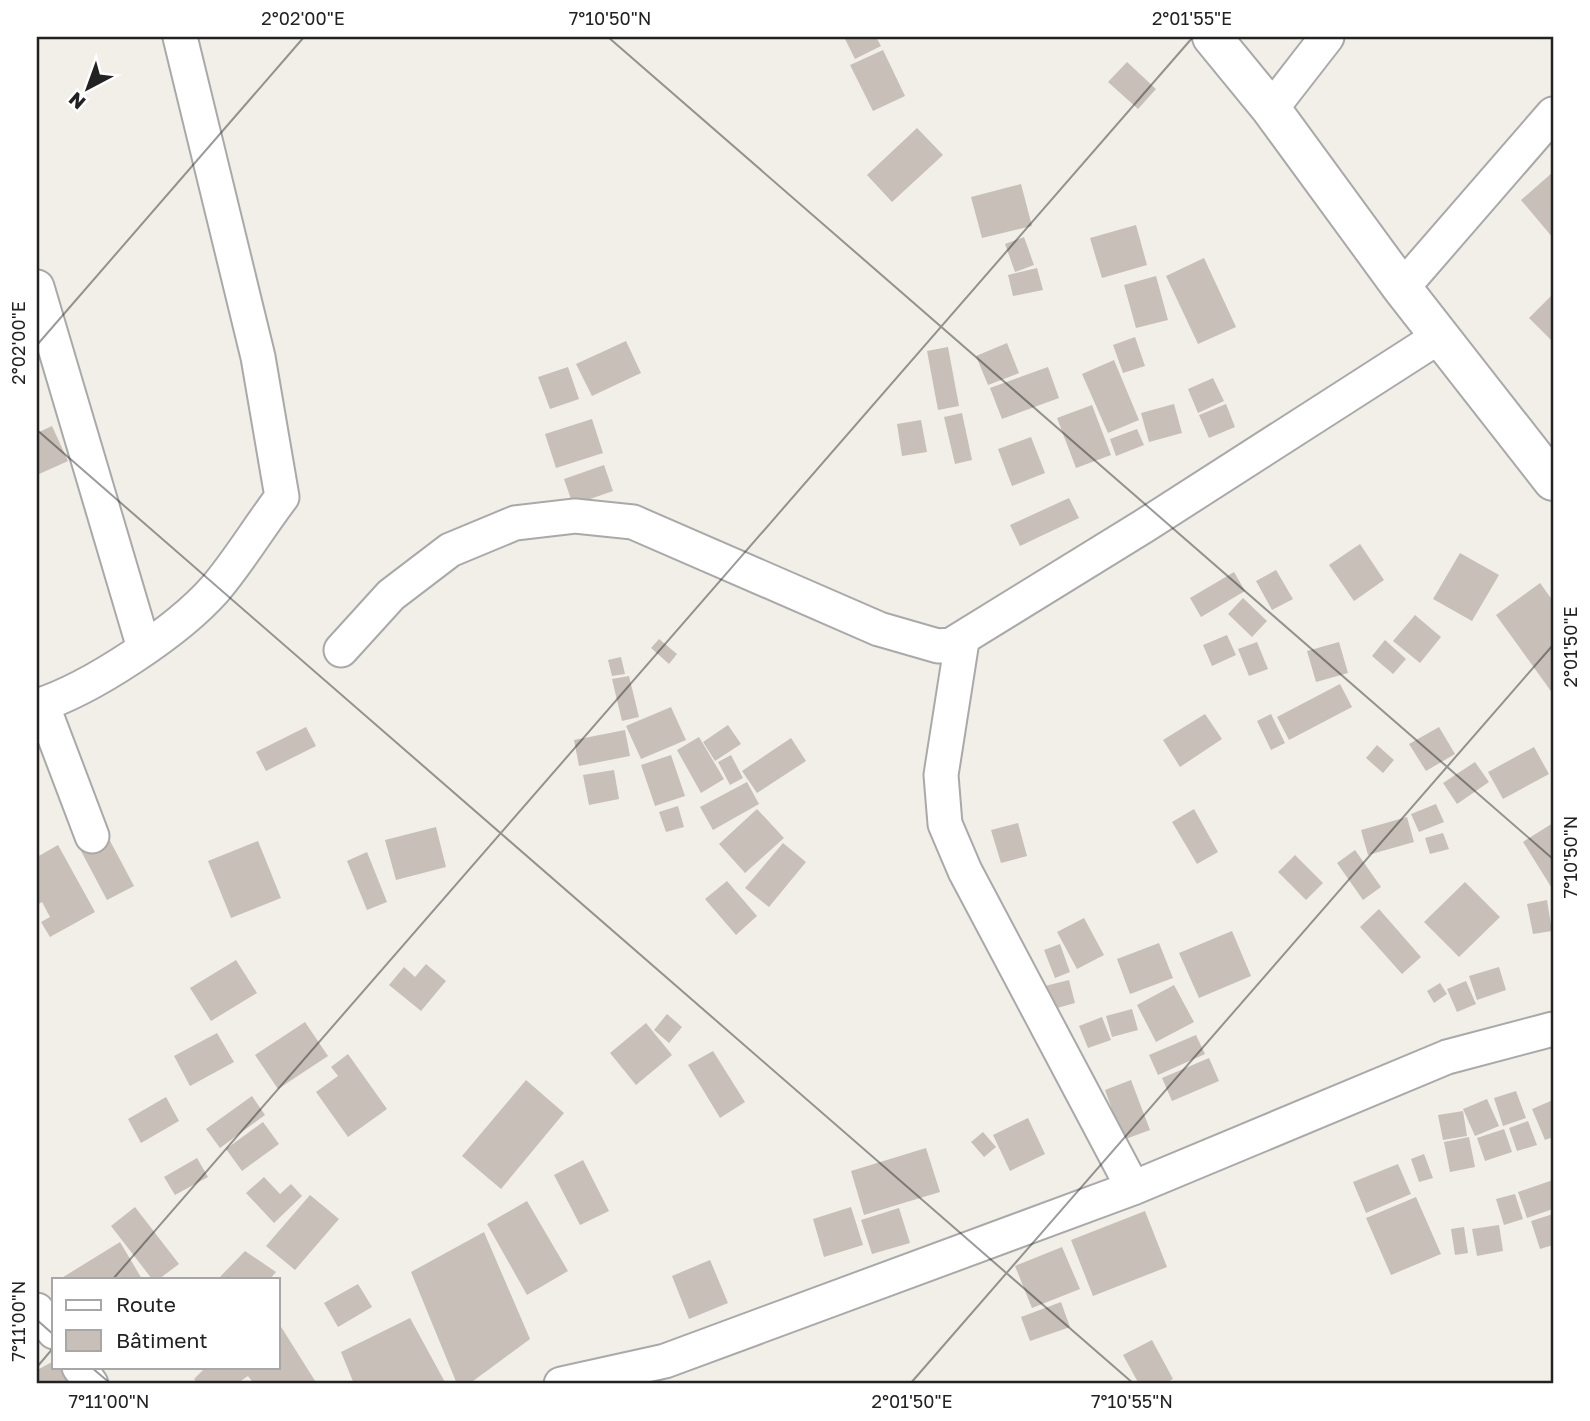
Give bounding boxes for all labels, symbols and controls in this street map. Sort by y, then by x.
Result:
text: 2°02'00"E [261,7,345,29]
text: 7°10'50"N [569,7,651,29]
text: 2°01'55"E [1152,7,1232,29]
north arrow [52,52,122,122]
text: N [64,88,90,115]
text: 2°02'00"E [7,301,29,385]
text: 2°01'50"E [1559,607,1581,687]
text: 7°10'50"N [1559,816,1581,898]
legend [52,1278,280,1368]
text: 7°11'00"N [7,1281,29,1362]
text: Route [116,1291,176,1317]
text: Bâtiment [116,1327,208,1353]
text: 7°11'00"N [69,1390,150,1412]
text: 2°01'50"E [872,1390,952,1412]
text: 7°10'55"N [1091,1390,1173,1412]

